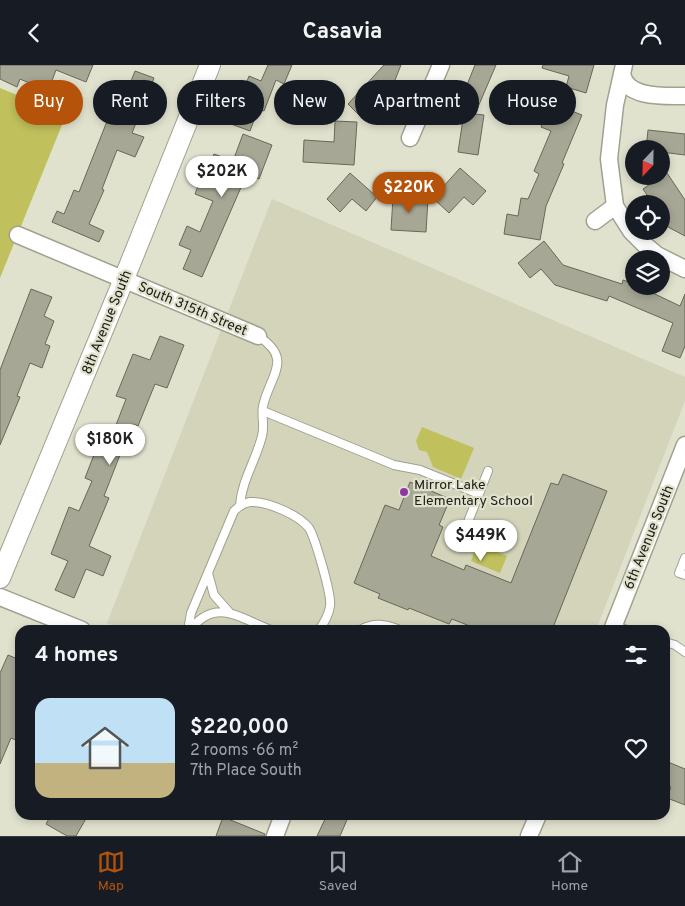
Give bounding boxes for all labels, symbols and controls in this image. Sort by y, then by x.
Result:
icon: back [20,19,48,47]
text: Casavia [303,19,382,46]
icon: person [637,19,665,47]
chip: Buy [15,80,83,125]
chip: Rent [93,80,167,125]
chip: Filters [177,80,264,125]
chip: New [274,80,345,125]
chip: Apartment [355,80,479,125]
chip: House [489,80,576,125]
north arrow [625,140,670,185]
map controls [625,140,670,295]
pin: $202K [187,155,257,198]
text: $202K [196,162,248,182]
pin: $220K [374,171,444,214]
text: $220K [383,178,435,198]
button: locate [625,195,670,240]
button: layers [625,250,670,295]
street label: 8th Avenue South [79,268,136,377]
street label: South 315th Street [135,279,250,340]
pin: $180K [75,423,145,466]
text: $180K [86,430,134,450]
place label: Mirror Lake Elementary School [414,477,533,510]
street label: 6th Avenue South [621,483,678,592]
marker: Mirror Lake Elementary School [398,486,410,498]
pin: $449K [446,519,516,562]
text: $449K [455,526,507,546]
icon: filters [622,641,650,669]
text: 4 homes [35,642,118,669]
text: $220,000 [190,714,289,741]
icon: home [75,718,135,778]
icon: heart [622,734,650,762]
text: 2 rooms · 66 m² [190,741,298,761]
text: 7th Place South [190,761,302,781]
tab: Map [97,848,125,895]
tab: Saved [319,848,357,895]
tab: Home [551,848,588,895]

